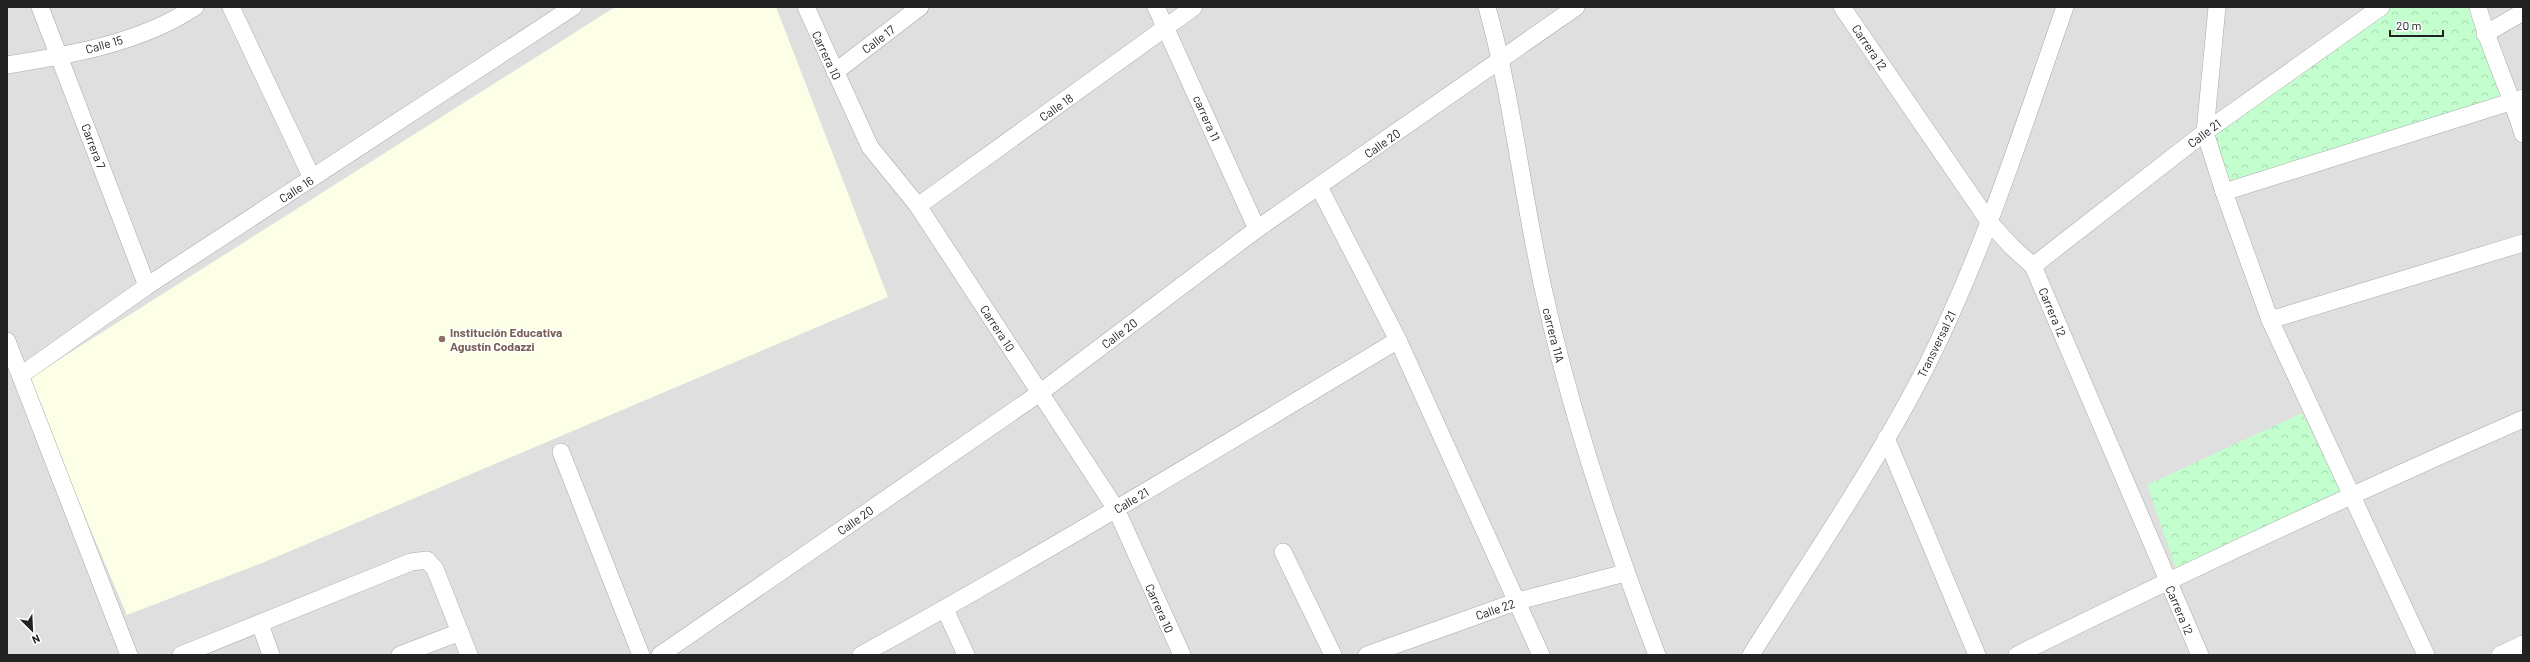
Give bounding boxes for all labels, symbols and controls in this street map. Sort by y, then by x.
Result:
scale bar [2390,12,2443,38]
text: 20 m [2396,18,2422,32]
street label: Calle 17 [859,22,897,56]
street label: Carrera 12 [1850,22,1890,72]
street label: Carrera 10 [810,28,844,82]
street label: Calle 15 [84,32,124,56]
street label: Calle 18 [1036,90,1076,124]
street label: carrera 11 [1191,93,1223,143]
street label: Calle 21 [2185,116,2223,150]
street label: Carrera 7 [79,122,109,171]
street label: Calle 20 [1361,126,1403,160]
street label: Calle 16 [276,173,316,205]
street label: Carrera 12 [2036,285,2070,339]
street label: Carrera 10 [978,302,1018,354]
street label: carrera 11A [1540,306,1568,364]
street label: Transversal 21 [1914,308,1958,380]
street label: Calle 20 [1098,315,1140,351]
place label: Institución Educativa Agustín Codazzi [450,325,562,353]
marker: Institución Educativa Agustín Codazzi [437,334,447,344]
street label: Calle 21 [1111,484,1151,516]
street label: Calle 20 [834,503,876,537]
street label: Carrera 10 [1143,581,1177,635]
street label: Carrera 12 [2163,583,2197,637]
street label: Calle 22 [1474,596,1516,622]
north arrow [12,610,52,650]
text: N [30,632,42,647]

